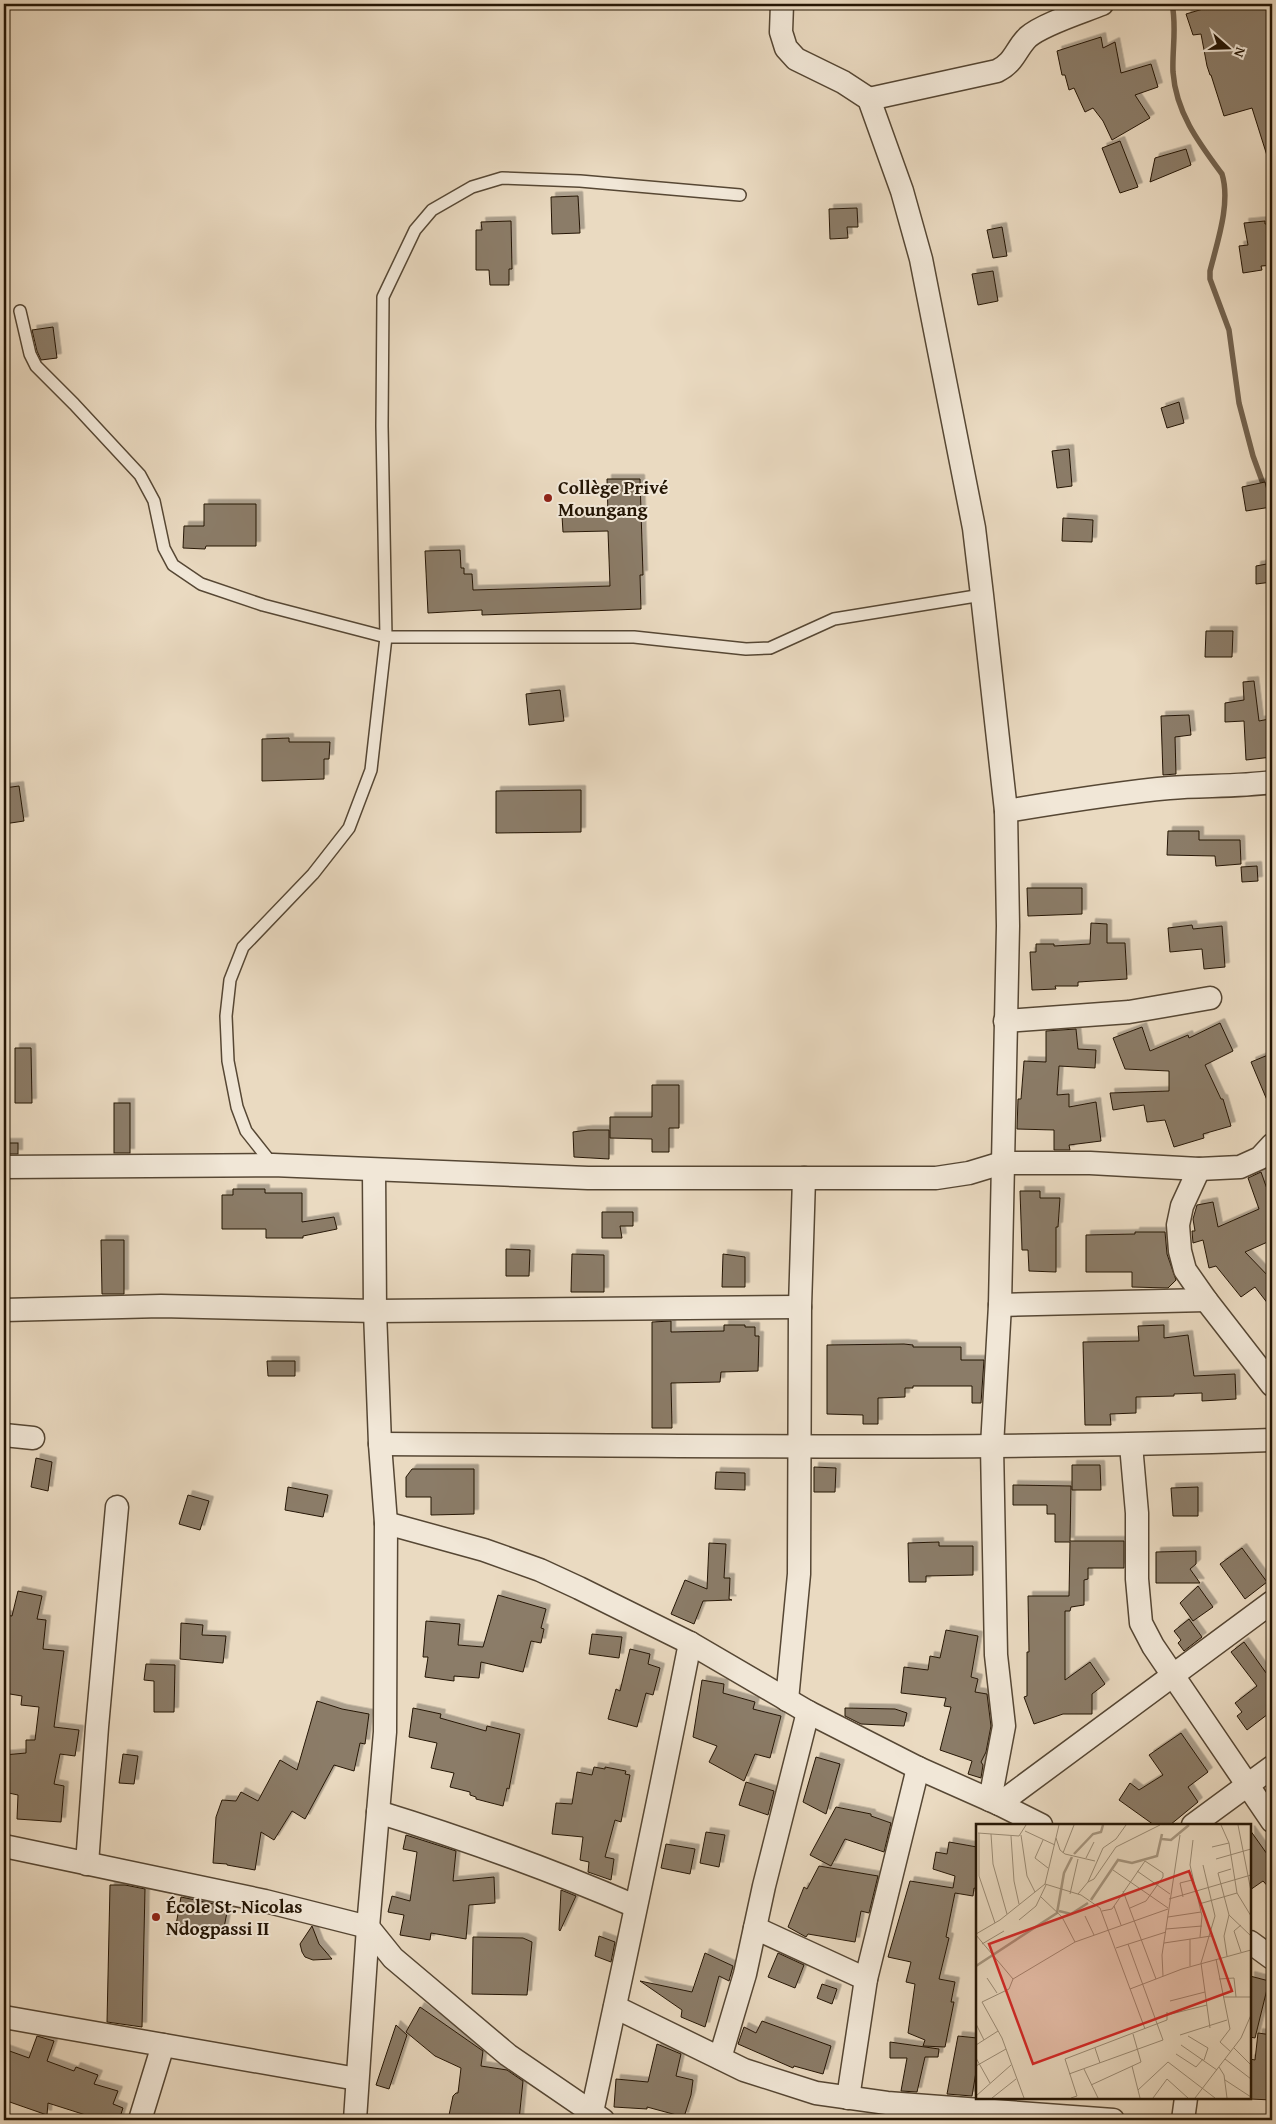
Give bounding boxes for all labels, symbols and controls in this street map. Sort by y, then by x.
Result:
north arrow [1204,22,1254,72]
text: N [1229,45,1251,61]
place label: Collège Privé Moungang [558,473,668,523]
marker: Collège Privé Moungang [542,492,554,504]
inset map [976,1824,1251,2099]
place label: École St. Nicolas Ndogpassi II [166,1892,302,1942]
marker: École St. Nicolas Ndogpassi II [150,1911,162,1923]

